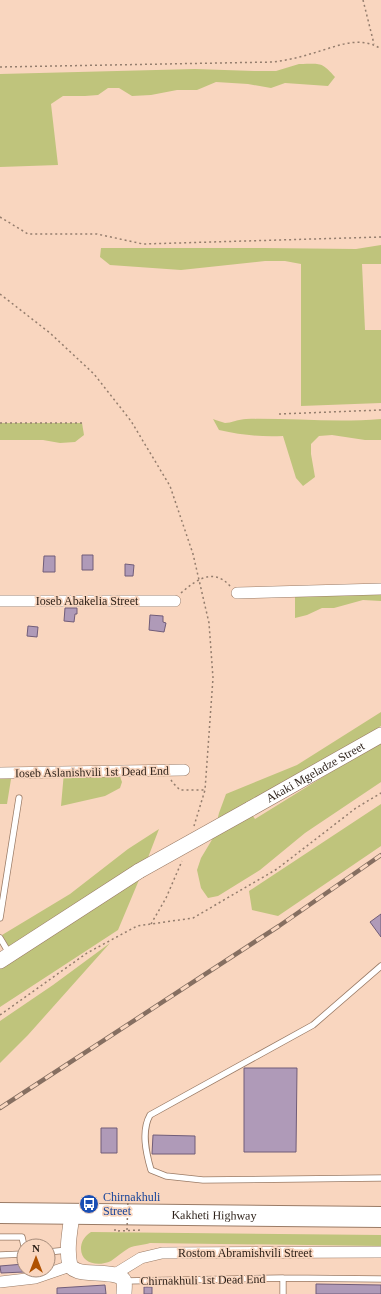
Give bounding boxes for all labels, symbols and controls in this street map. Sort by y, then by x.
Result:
street label: Ioseb Abakelia Street [36,594,139,608]
street label: Akaki Mgeladze Street [264,738,368,805]
street label: Ioseb Aslanishvili 1st Dead End [15,764,169,780]
place label: Chirnakhuli Street [103,1190,161,1218]
bus stop icon: Chirnakhuli Street [78,1193,100,1215]
street label: Kakheti Highway [171,1208,257,1223]
north arrow [16,1238,56,1278]
text: N [32,1242,40,1254]
street label: Rostom Abramishvili Street [178,1246,313,1260]
street label: Chirnakhuli 1st Dead End [140,1272,266,1288]

